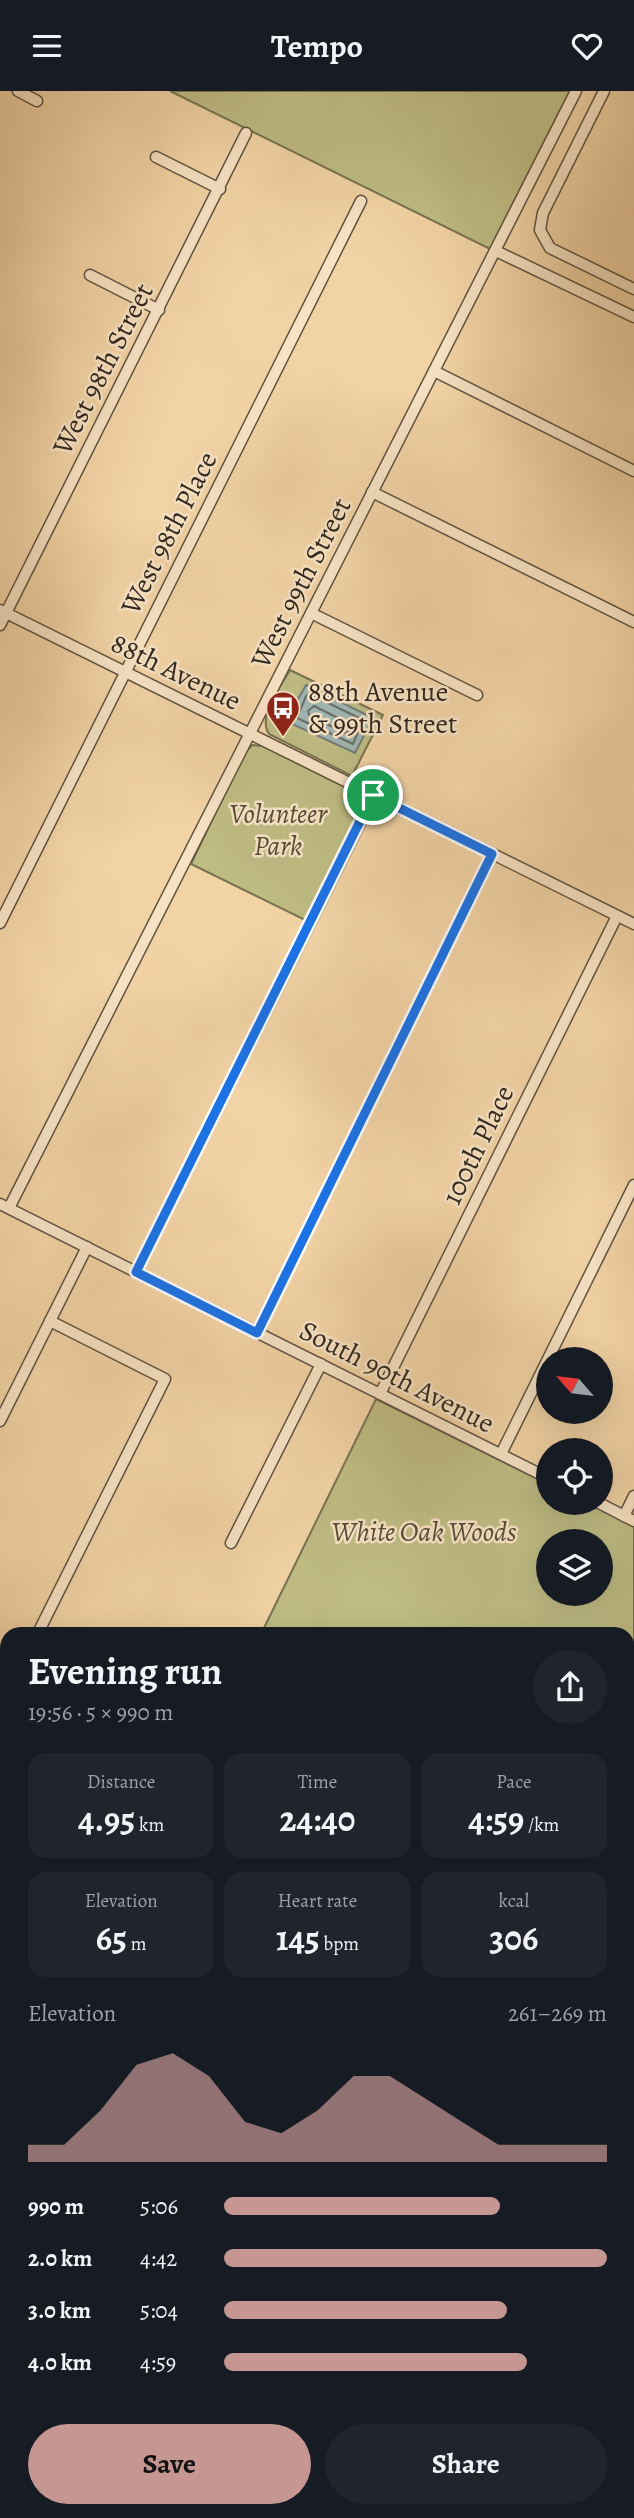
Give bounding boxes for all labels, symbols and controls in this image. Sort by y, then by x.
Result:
text: Tempo [271,24,363,68]
icon: menu [28,27,66,65]
icon: heart [568,27,606,65]
street label: West 98th Street [43,277,162,462]
street label: West 98th Place [111,445,226,622]
street label: West 99th Street [241,491,360,676]
street label: 88th Avenue [105,624,247,720]
place label: 88th Avenue & 99th Street [308,673,457,743]
bus stop icon: 88th Avenue & 99th Street [264,689,302,738]
pin [343,765,403,825]
icon: arrive [354,776,392,814]
park label: Volunteer Park [229,795,328,865]
street label: 100th Place [433,1079,523,1211]
street label: South 90th Avenue [293,1312,501,1442]
north arrow [536,1347,612,1425]
map controls [536,1347,613,1606]
button: locate [536,1438,613,1515]
park label: White Oak Woods [331,1513,517,1551]
button: layers [536,1529,613,1606]
text: Evening run [28,1645,222,1697]
button: share [533,1650,607,1724]
text: 19:56 · 5 × 990 m [28,1697,174,1728]
text: Distance [87,1769,155,1795]
text: Time [298,1769,337,1795]
text: Pace [496,1769,531,1795]
text: 4.95 [78,1795,135,1843]
text: 24:40 [280,1795,355,1843]
text: 4:59 [468,1795,524,1843]
text: km [135,1812,164,1838]
text: /km [524,1812,559,1838]
text: Elevation [85,1888,158,1914]
text: Heart rate [278,1888,357,1914]
text: kcal [499,1888,529,1914]
text: 65 [96,1914,127,1962]
text: 145 [276,1914,320,1962]
text: 306 [489,1914,538,1962]
text: m [127,1931,147,1957]
text: bpm [320,1931,359,1957]
text: Elevation [28,1998,116,2029]
text: 261–269 m [508,1998,607,2029]
text: 990 m [28,2191,84,2222]
text: 5:06 [140,2191,178,2222]
text: 2.0 km [28,2243,92,2274]
text: 4:42 [140,2243,177,2274]
text: 3.0 km [28,2295,91,2326]
text: 5:04 [140,2295,178,2326]
text: 4.0 km [28,2347,92,2378]
text: 4:59 [140,2347,176,2378]
button: Save [28,2424,311,2504]
button: Share [325,2424,607,2504]

